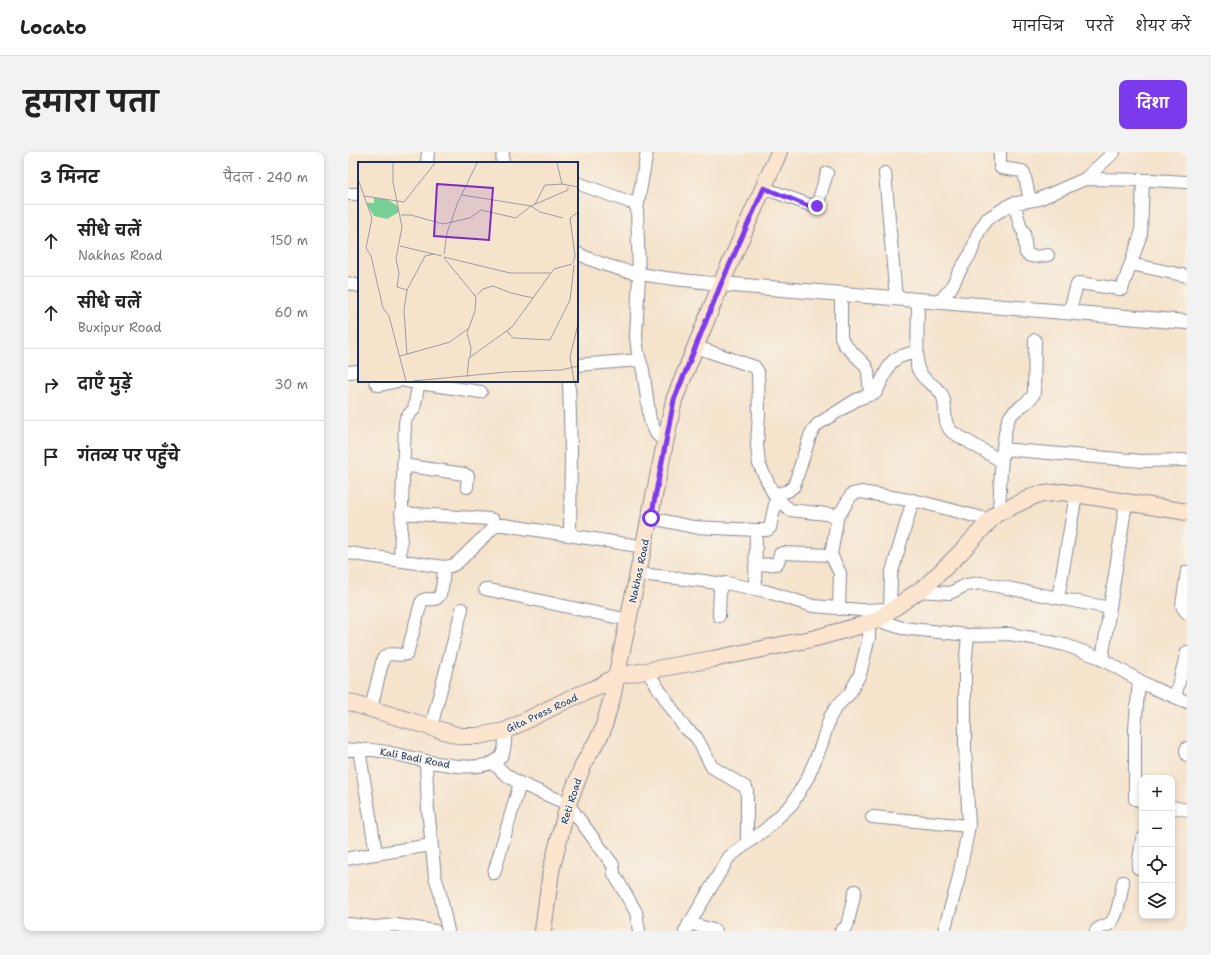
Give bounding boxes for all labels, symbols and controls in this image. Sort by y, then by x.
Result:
text: Locato [20,15,87,40]
text: मानचित्र [1012,17,1064,35]
text: परतें [1086,17,1113,35]
text: शेयर करें [1135,17,1191,35]
button: दिशा [1119,80,1187,129]
text: हमारा पता [24,83,158,121]
inset map [358,162,578,382]
text: 3 मिनट [40,166,99,188]
text: पैदल · 240 m [223,169,308,186]
route end [808,197,826,215]
text: सीधे चलें [78,221,141,241]
icon: ahead [40,230,62,252]
text: 150 m [270,232,308,249]
text: Nakhas Road [78,247,163,264]
text: सीधे चलें [78,293,141,313]
icon: ahead [40,302,62,324]
text: 60 m [275,304,308,321]
text: Buxipur Road [78,319,162,336]
icon: right [40,374,62,396]
text: दाएँ मुड़ें [78,374,132,394]
text: 30 m [274,376,308,393]
icon: arrive [40,446,62,468]
text: गंतव्य पर पहुँचे [78,446,180,466]
route start [642,509,660,527]
street label: Nakhas Road [626,537,652,604]
street label: Gita Press Road [504,690,580,735]
street label: Kali Badi Road [379,745,452,771]
map controls [1139,775,1175,919]
button: + [1139,775,1175,811]
street label: Reti Road [557,776,585,826]
button: − [1139,811,1175,847]
button: locate [1139,847,1175,883]
button: layers [1139,883,1175,919]

